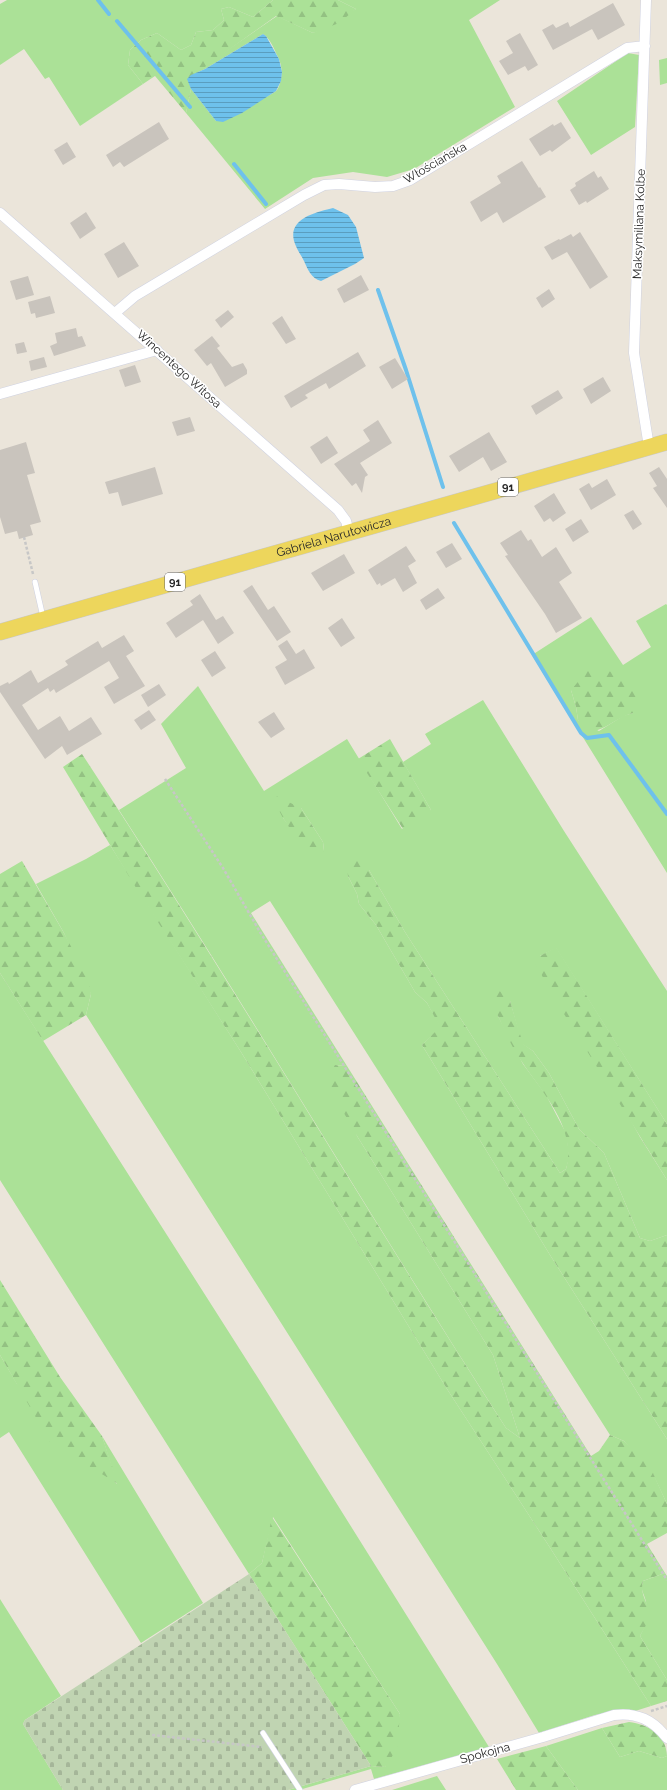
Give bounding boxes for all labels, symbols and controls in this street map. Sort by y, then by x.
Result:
street label: Włościańska [401,139,469,187]
street label: Maksymiliana Kolbe [630,169,648,279]
street label: Wincentego Witosa [134,327,224,411]
road number: 91 [498,478,518,496]
street label: Gabriela Narutowicza [275,514,393,560]
road number: 91 [165,573,185,591]
street label: Spokojna [458,1740,512,1766]

